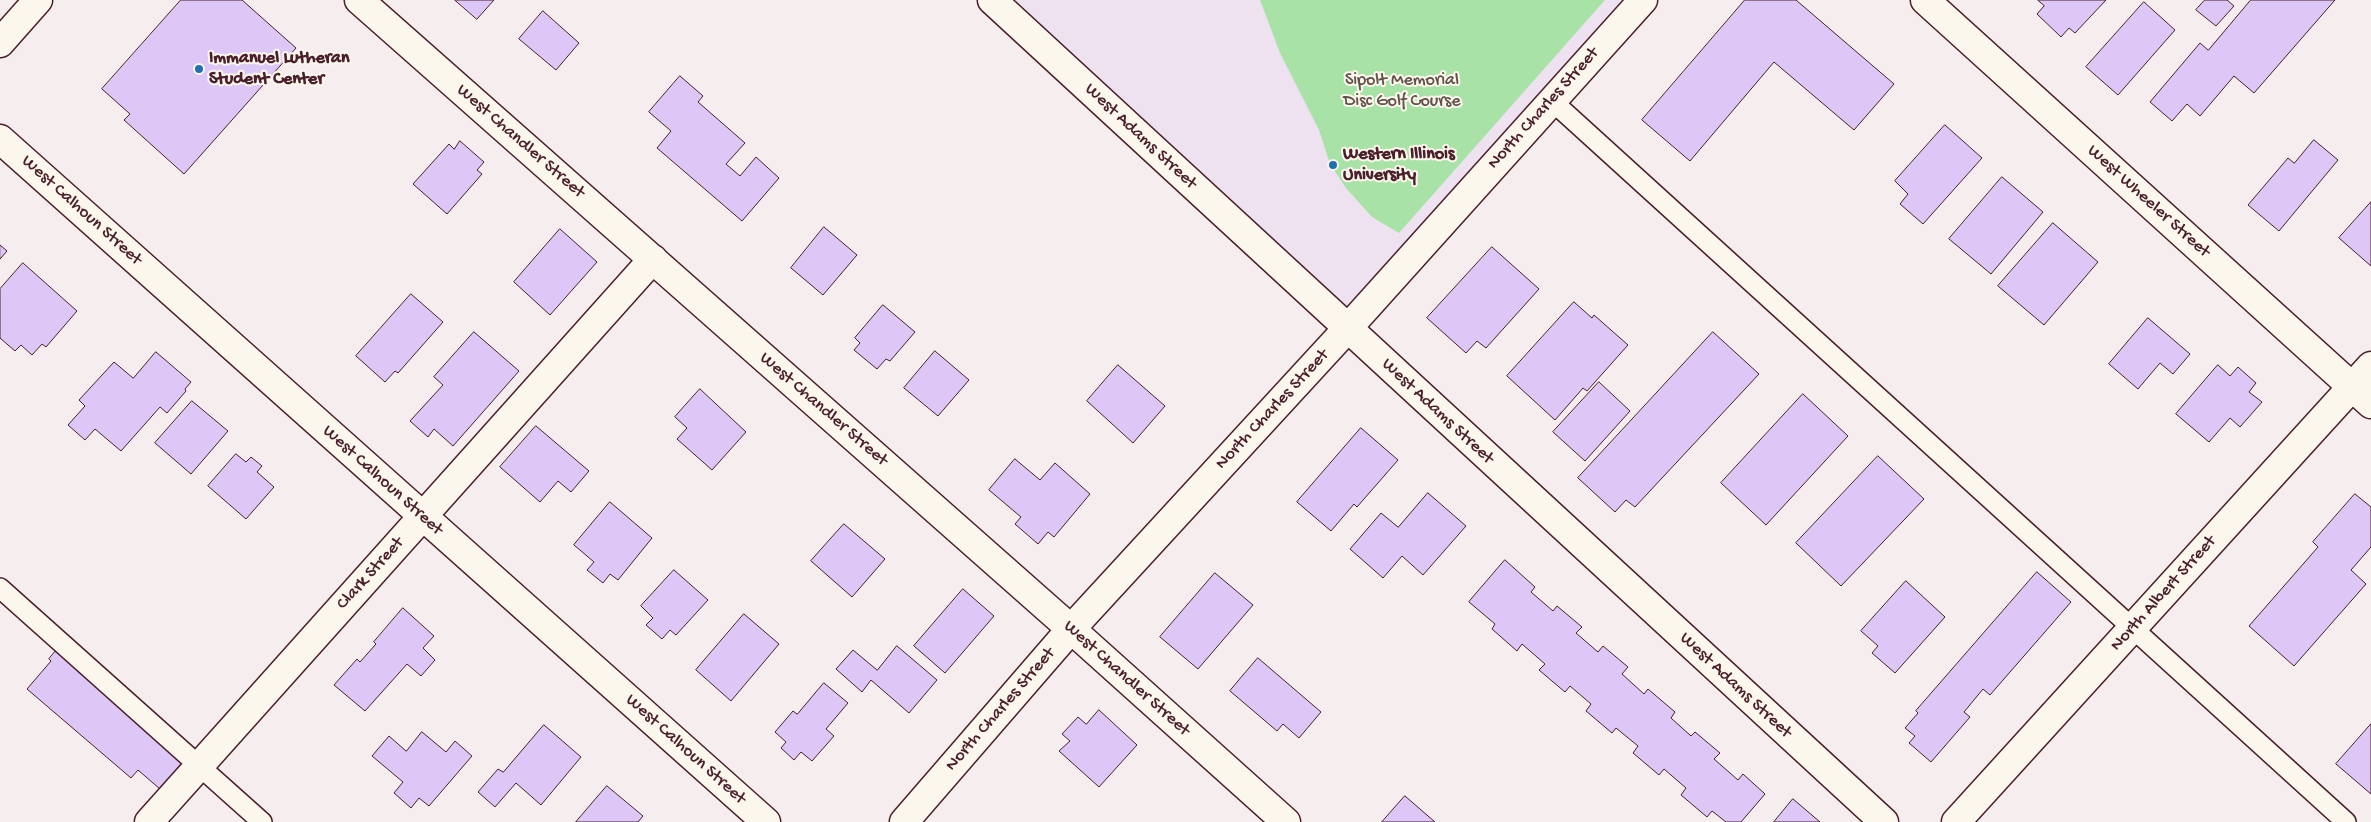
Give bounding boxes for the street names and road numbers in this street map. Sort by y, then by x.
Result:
street label: North Charles Street [1484,44,1604,174]
street label: West Adams Street [1079,79,1201,195]
street label: West Chandler Street [451,80,589,204]
street label: West Wheeler Street [2082,141,2214,263]
street label: West Calhoun Street [16,151,146,271]
street label: North Charles Street [1212,345,1334,475]
street label: West Chandler Street [754,348,892,472]
street label: West Adams Street [1376,354,1498,470]
street label: West Calhoun Street [317,421,447,541]
street label: North Albert Street [2106,532,2222,656]
street label: Clark Street [333,533,409,615]
street label: West Chandler Street [1058,616,1194,742]
street label: West Adams Street [1674,628,1796,744]
street label: North Charles Street [941,644,1061,776]
street label: West Calhoun Street [620,690,750,810]

